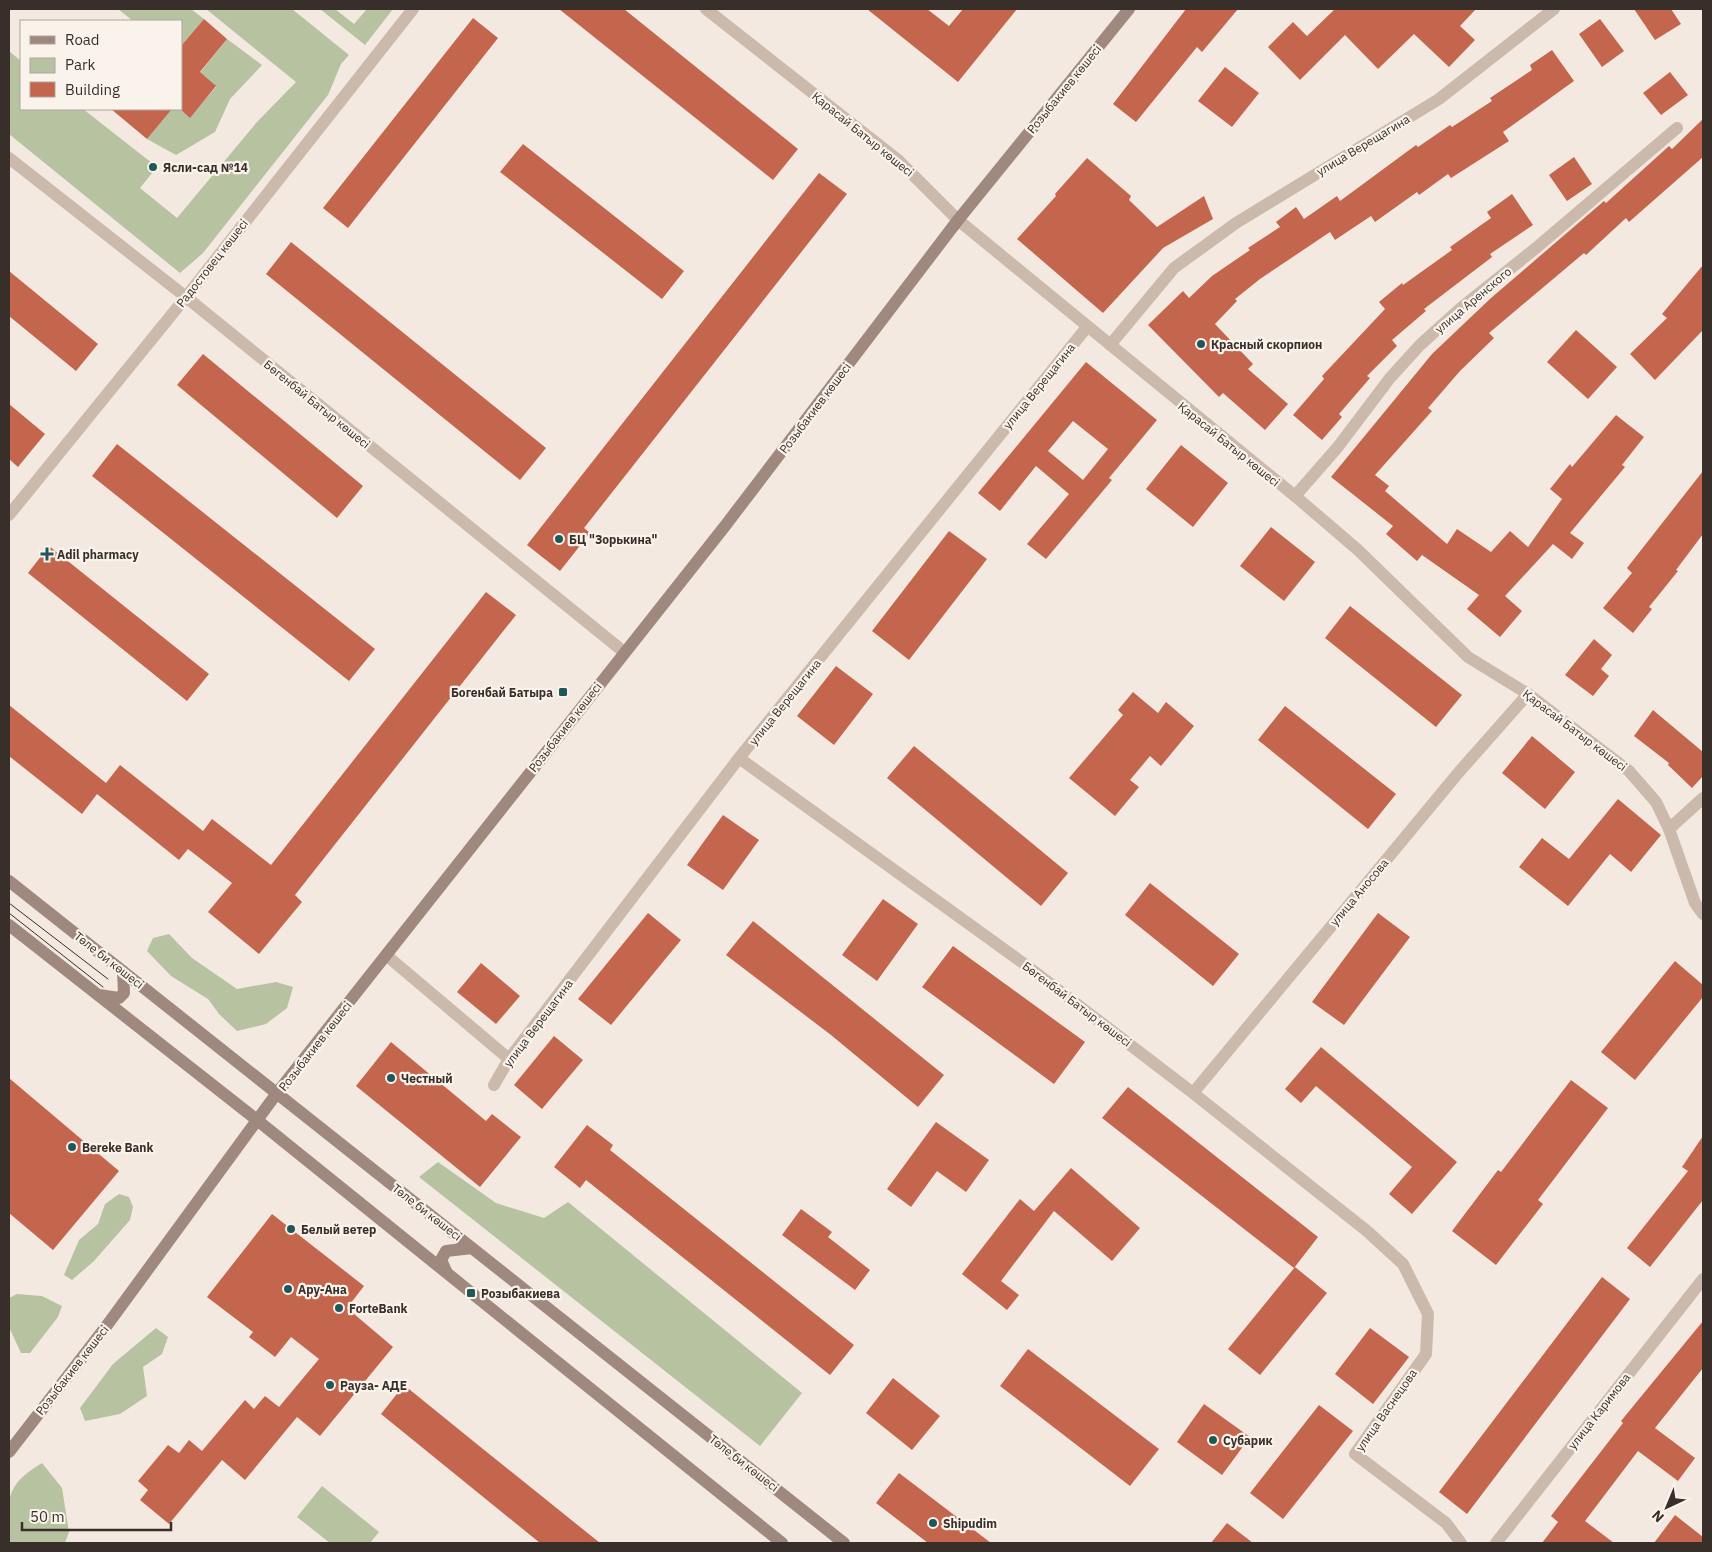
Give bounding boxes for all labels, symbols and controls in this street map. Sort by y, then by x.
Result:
legend [20,20,182,110]
text: Road [65,30,100,49]
street label: Розыбакиев көшесі [1024,42,1104,136]
text: Park [65,55,95,74]
text: Building [65,80,120,99]
street label: Қарасай Батыр көшесі [809,88,917,180]
street label: улица Верещагина [1314,111,1413,179]
place label: Ясли-сад №14 [163,160,248,175]
marker: Ясли-сад №14 [147,161,159,173]
street label: Радостовец көшесі [173,216,251,310]
street label: улица Аренского [1432,263,1515,336]
place label: Красный скорпион [1211,337,1322,352]
marker: Красный скорпион [1195,338,1207,350]
street label: улица Верещагина [1000,340,1079,432]
street label: Бөгенбай Батыр көшесі [261,357,373,451]
street label: Розыбакиев көшесі [776,360,854,456]
street label: Қарасай Батыр көшесі [1175,398,1283,490]
place label: БЦ "Зорькина" [569,532,657,547]
marker: БЦ "Зорькина" [553,533,565,545]
place label: Adil pharmacy [57,547,139,562]
marker: Adil pharmacy [41,548,53,560]
street label: улица Верещагина [746,656,825,748]
street label: Розыбакиев көшесі [525,679,605,775]
place label: Богенбай Батыра [451,685,553,700]
marker: Богенбай Батыра [557,686,569,698]
street label: Қарасай Батыр көшесі [1520,686,1630,774]
street label: улица Аносова [1326,855,1392,929]
street label: Төле би көшесі [71,928,147,992]
street label: Бөгенбай Батыр көшесі [1020,958,1134,1050]
street label: улица Верещагина [500,976,576,1070]
street label: Розыбакиев көшесі [275,998,355,1094]
place label: Честный [401,1071,452,1086]
marker: Честный [385,1072,397,1084]
place label: Bereke Bank [82,1140,153,1155]
marker: Bereke Bank [66,1141,78,1153]
street label: Төле би көшесі [389,1180,465,1244]
place label: Белый ветер [301,1222,376,1237]
marker: Белый ветер [285,1223,297,1235]
place label: Ару-Ана [298,1282,347,1297]
marker: Ару-Ана [282,1283,294,1295]
place label: Розыбакиева [481,1286,560,1301]
marker: Розыбакиева [465,1287,477,1299]
place label: ForteBank [349,1301,408,1316]
marker: ForteBank [333,1302,345,1314]
street label: Розыбакиев көшесі [32,1322,112,1418]
street label: улица Васнецова [1352,1366,1420,1454]
street label: улица Каримова [1565,1369,1634,1452]
place label: Рауза- АДЕ [340,1378,407,1393]
marker: Рауза- АДЕ [324,1379,336,1391]
street label: Төле би көшесі [706,1431,782,1495]
place label: Субарик [1223,1433,1273,1448]
marker: Субарик [1207,1434,1219,1446]
north arrow [1642,1482,1692,1532]
scale bar [22,1500,171,1532]
text: N [1648,1506,1668,1526]
text: 50 m [30,1507,65,1526]
place label: Shipudim [943,1516,997,1531]
marker: Shipudim [927,1517,939,1529]

